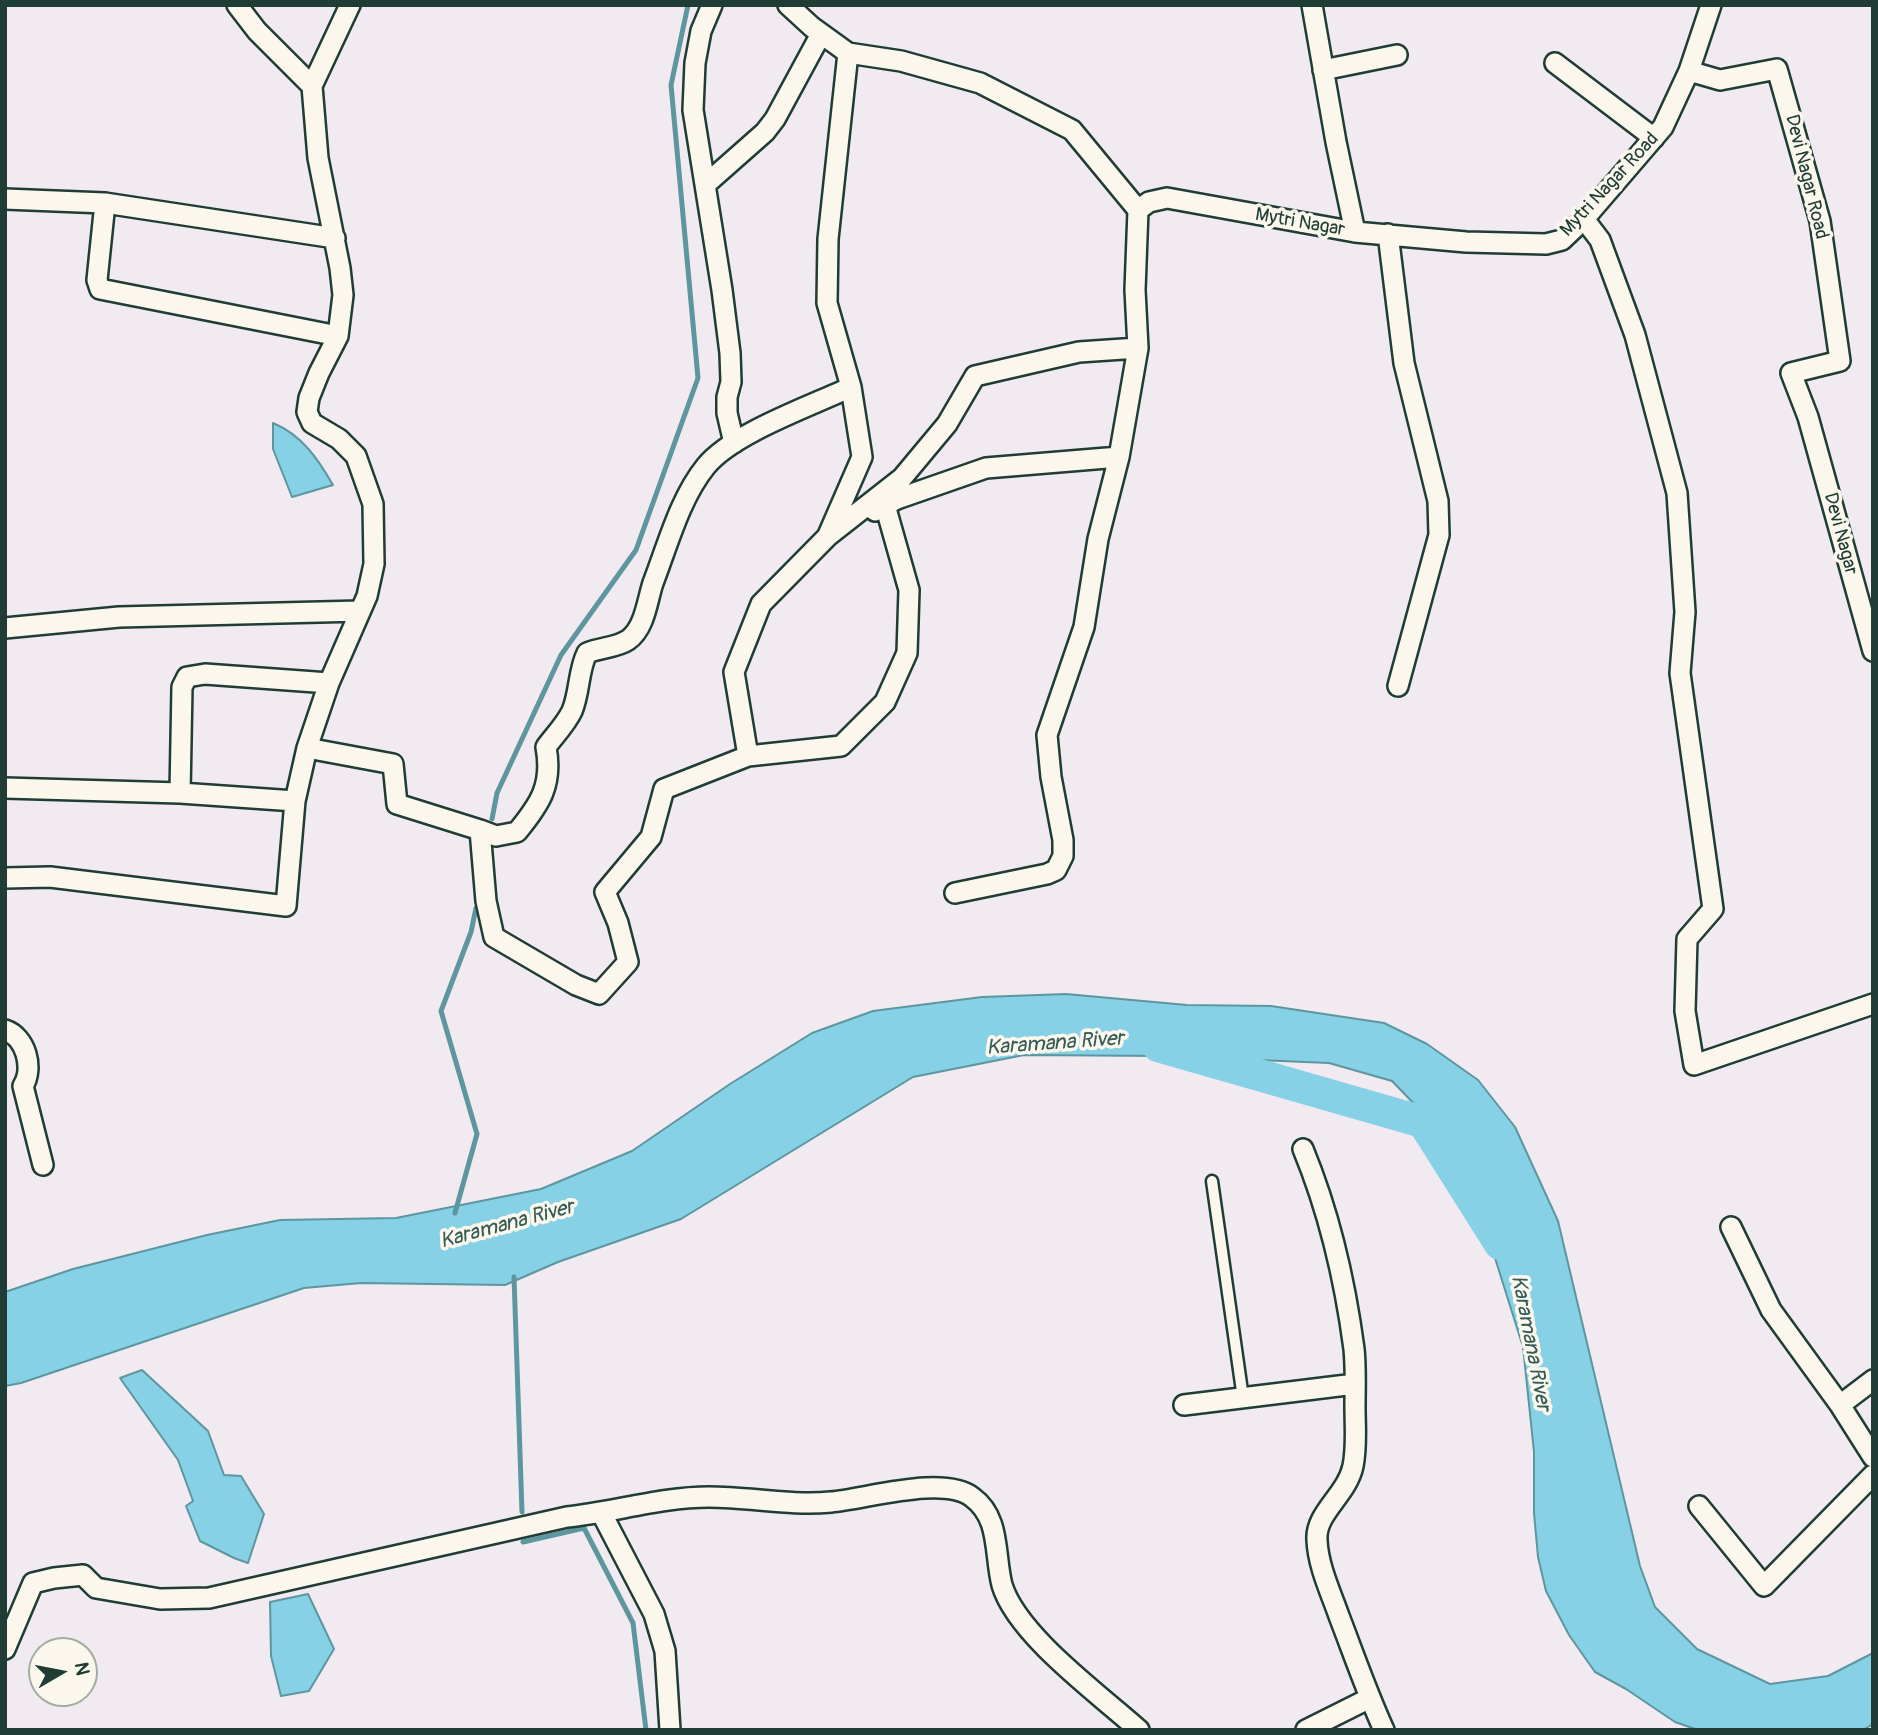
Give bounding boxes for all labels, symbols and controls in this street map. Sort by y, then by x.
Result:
street label: Devi Nagar Road [1779,112,1833,242]
street label: Mytri Nagar Road [1556,128,1664,242]
street label: Mytri Nagar [1253,204,1347,242]
street label: Devi Nagar [1818,490,1862,578]
water label: Karamana River [986,1027,1124,1061]
water label: Karamana River [437,1195,577,1255]
water label: Karamana River [1505,1273,1555,1413]
north arrow [28,1637,98,1707]
text: N [69,1660,95,1677]

